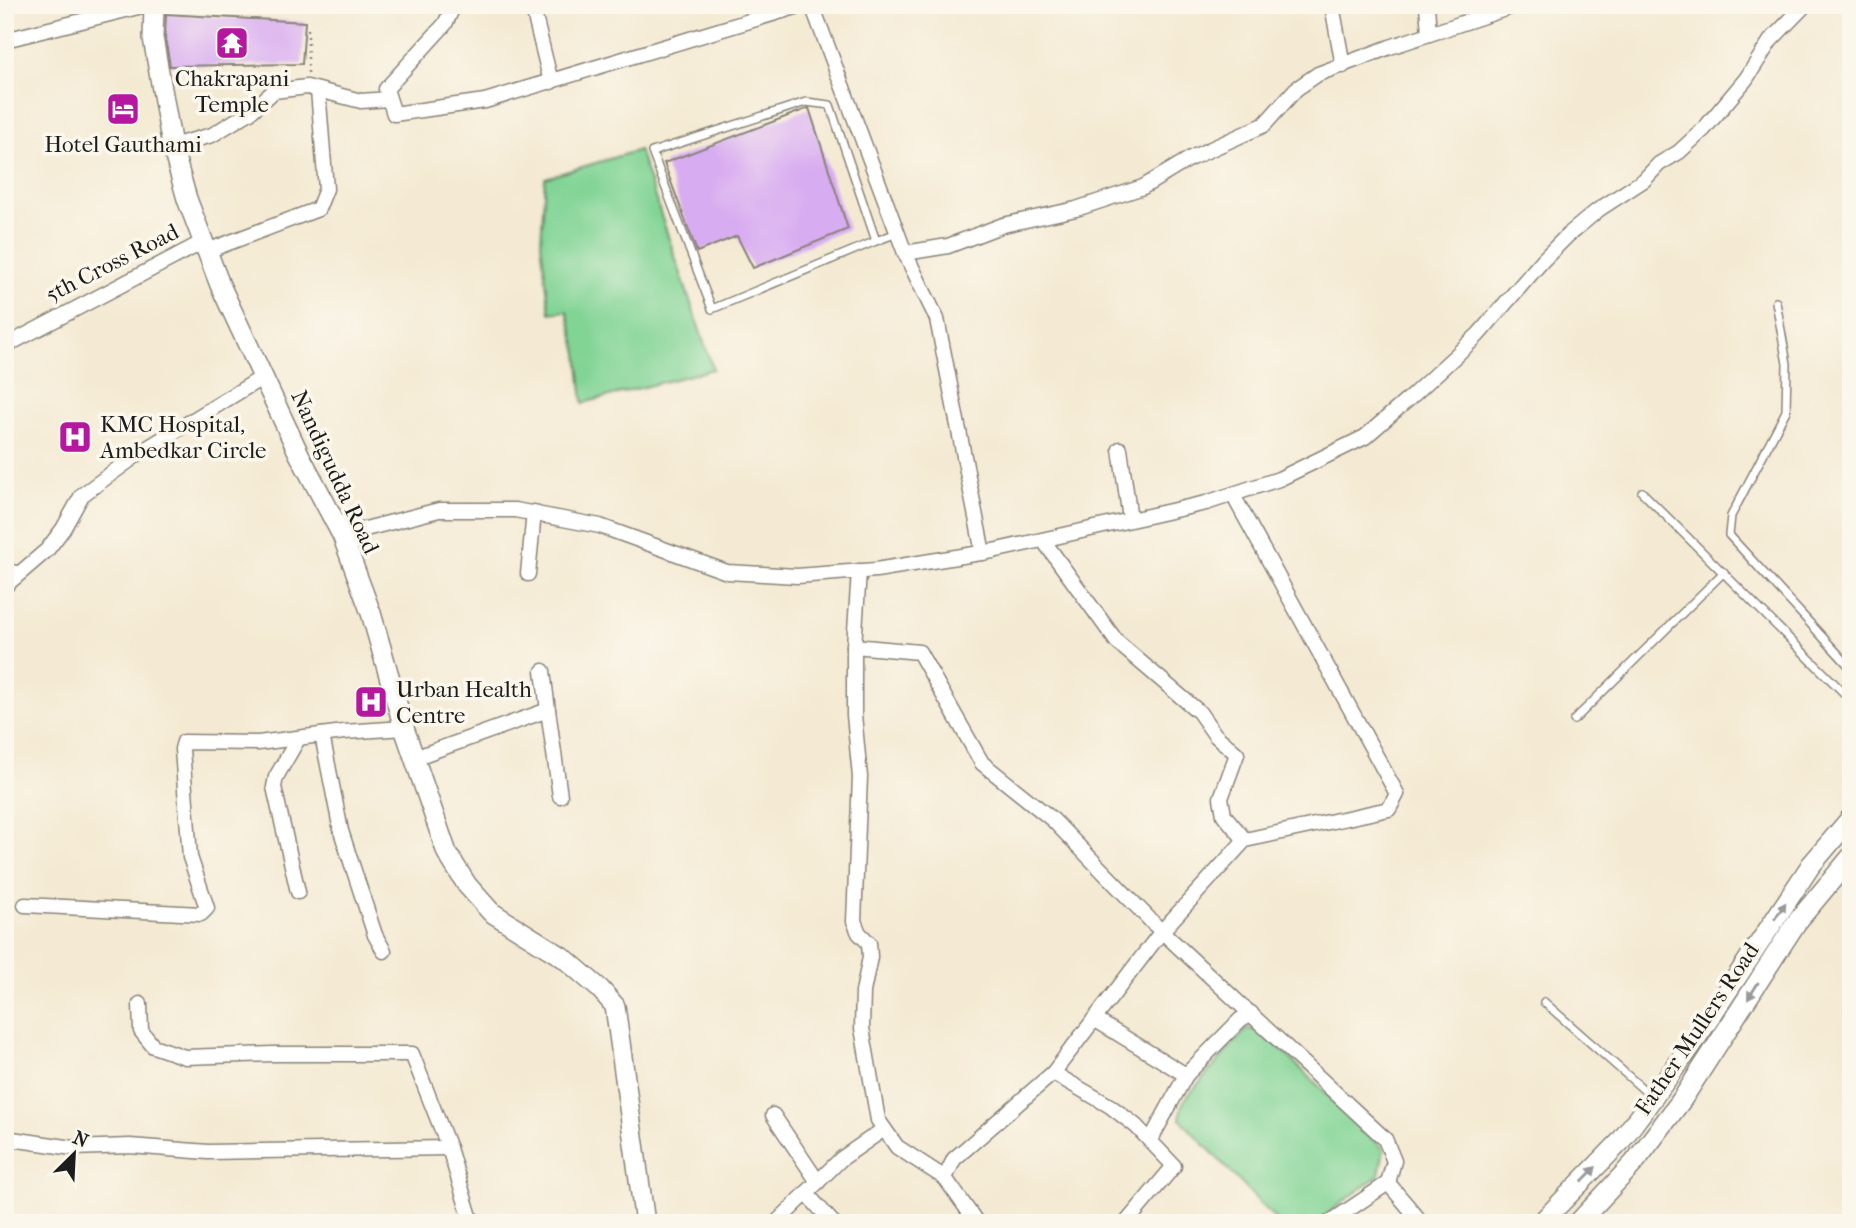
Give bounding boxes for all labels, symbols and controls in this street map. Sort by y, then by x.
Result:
temple icon: Chakrapani Temple [213,24,251,62]
place label: Chakrapani Temple [175,65,290,118]
hotel icon: Hotel Gauthami [104,90,142,128]
place label: Hotel Gauthami [44,131,202,158]
street label: 5th Cross Road [41,218,184,308]
street label: Nandigudda Road [285,386,385,559]
place label: KMC Hospital, Ambedkar Circle [99,411,266,464]
hospital icon: KMC Hospital, Ambedkar Circle [56,418,94,456]
place label: Urban Health Centre [396,676,532,729]
hospital icon: Urban Health Centre [352,683,390,721]
one-way arrow [1773,902,1786,921]
street label: Father Mullers Road [1629,937,1765,1120]
one-way arrow [1746,981,1759,1001]
north arrow [38,1120,108,1190]
text: N [69,1126,92,1153]
one-way arrow [1580,1166,1596,1183]

